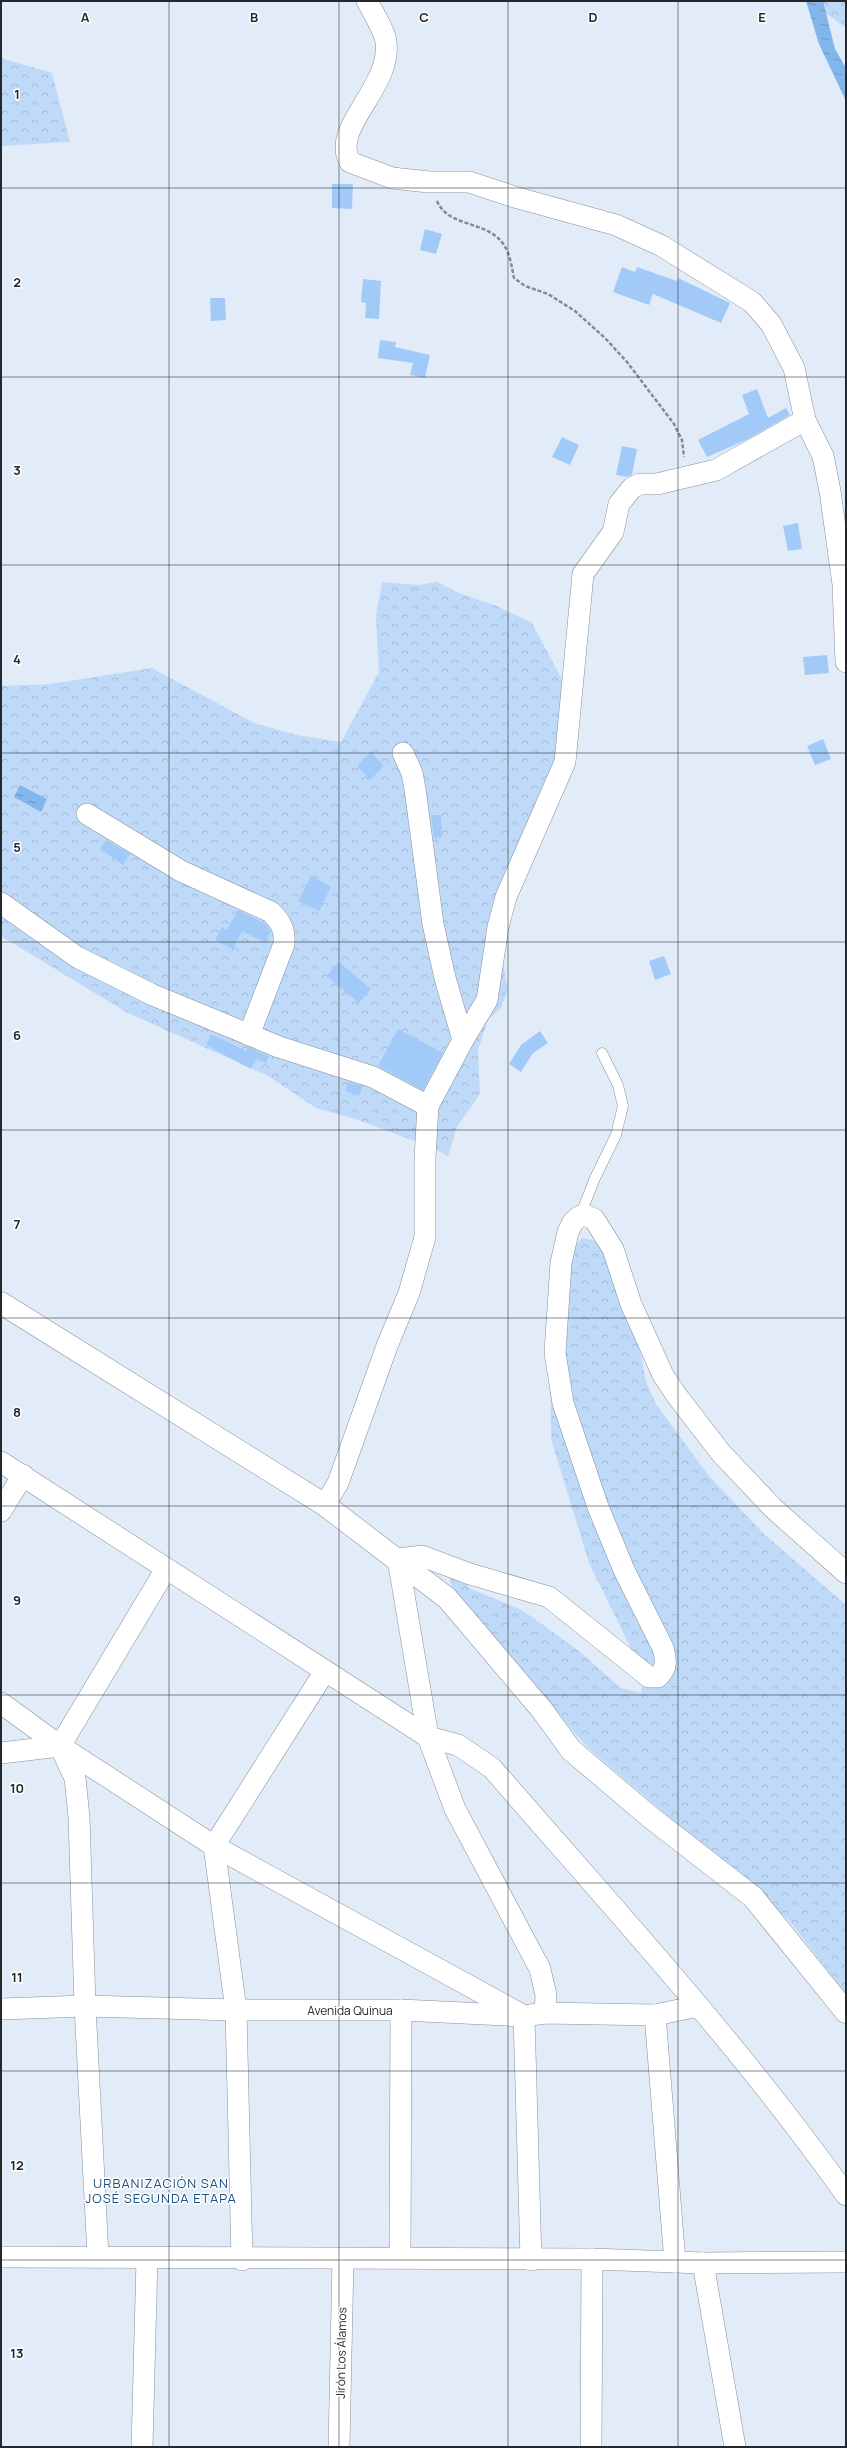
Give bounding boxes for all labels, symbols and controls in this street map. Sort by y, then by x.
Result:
text: A [81,8,90,26]
text: B [250,8,258,26]
text: C [419,8,429,26]
text: D [588,8,598,26]
text: E [758,8,766,26]
text: 1 [14,85,20,103]
text: 2 [13,273,21,291]
text: 3 [13,461,21,479]
text: 4 [13,650,21,668]
text: 5 [13,838,21,856]
text: 6 [13,1026,21,1044]
text: 7 [14,1215,21,1233]
text: 8 [13,1403,21,1421]
text: 9 [13,1591,21,1609]
text: 10 [10,1779,24,1797]
text: 11 [11,1968,23,1986]
street label: Avenida Quinua [307,2002,393,2019]
text: 12 [10,2156,24,2174]
district label: URBANIZACIÓN SAN JOSÉ SEGUNDA ETAPA [85,2174,237,2207]
street label: Jirón Los Álamos [332,2307,350,2399]
text: 13 [10,2344,24,2362]

